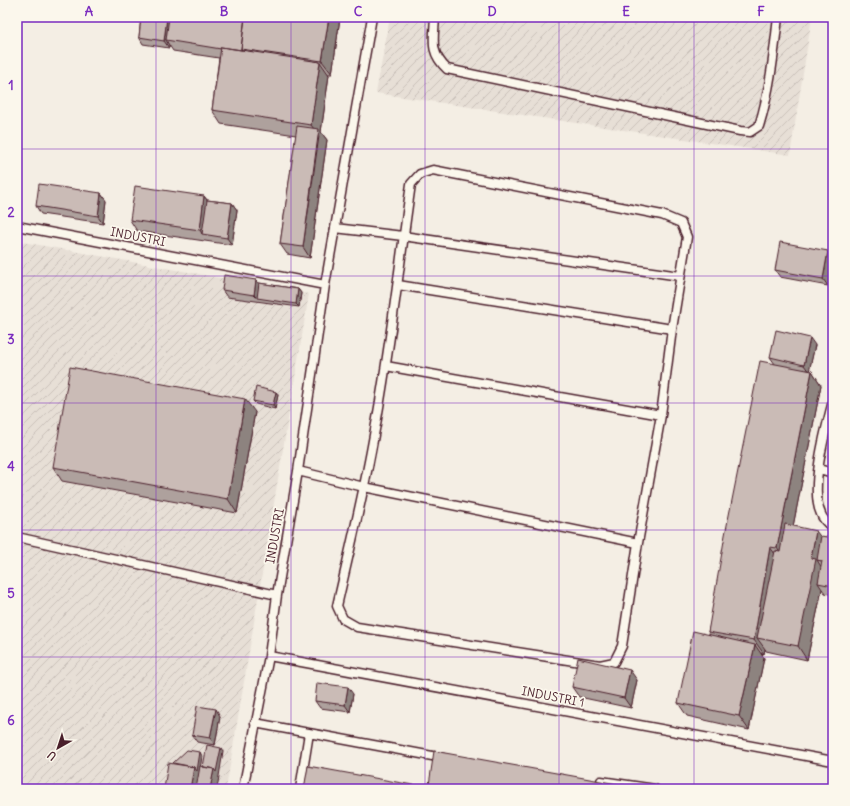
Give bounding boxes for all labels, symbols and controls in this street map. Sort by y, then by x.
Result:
text: A [85,3,94,20]
text: B [220,3,229,20]
text: C [354,3,363,20]
text: D [487,3,497,20]
text: E [622,3,630,20]
text: F [757,3,765,20]
text: 1 [8,77,14,94]
text: 2 [7,204,15,221]
street label: INDUSTRI [109,224,167,249]
text: 3 [7,331,15,348]
text: 4 [7,458,15,475]
street label: INDUSTRI [262,507,287,565]
text: 5 [7,585,15,602]
street label: INDUSTRI 1 [520,683,586,710]
text: 6 [7,712,15,729]
north arrow [38,728,78,768]
text: U [44,748,59,764]

